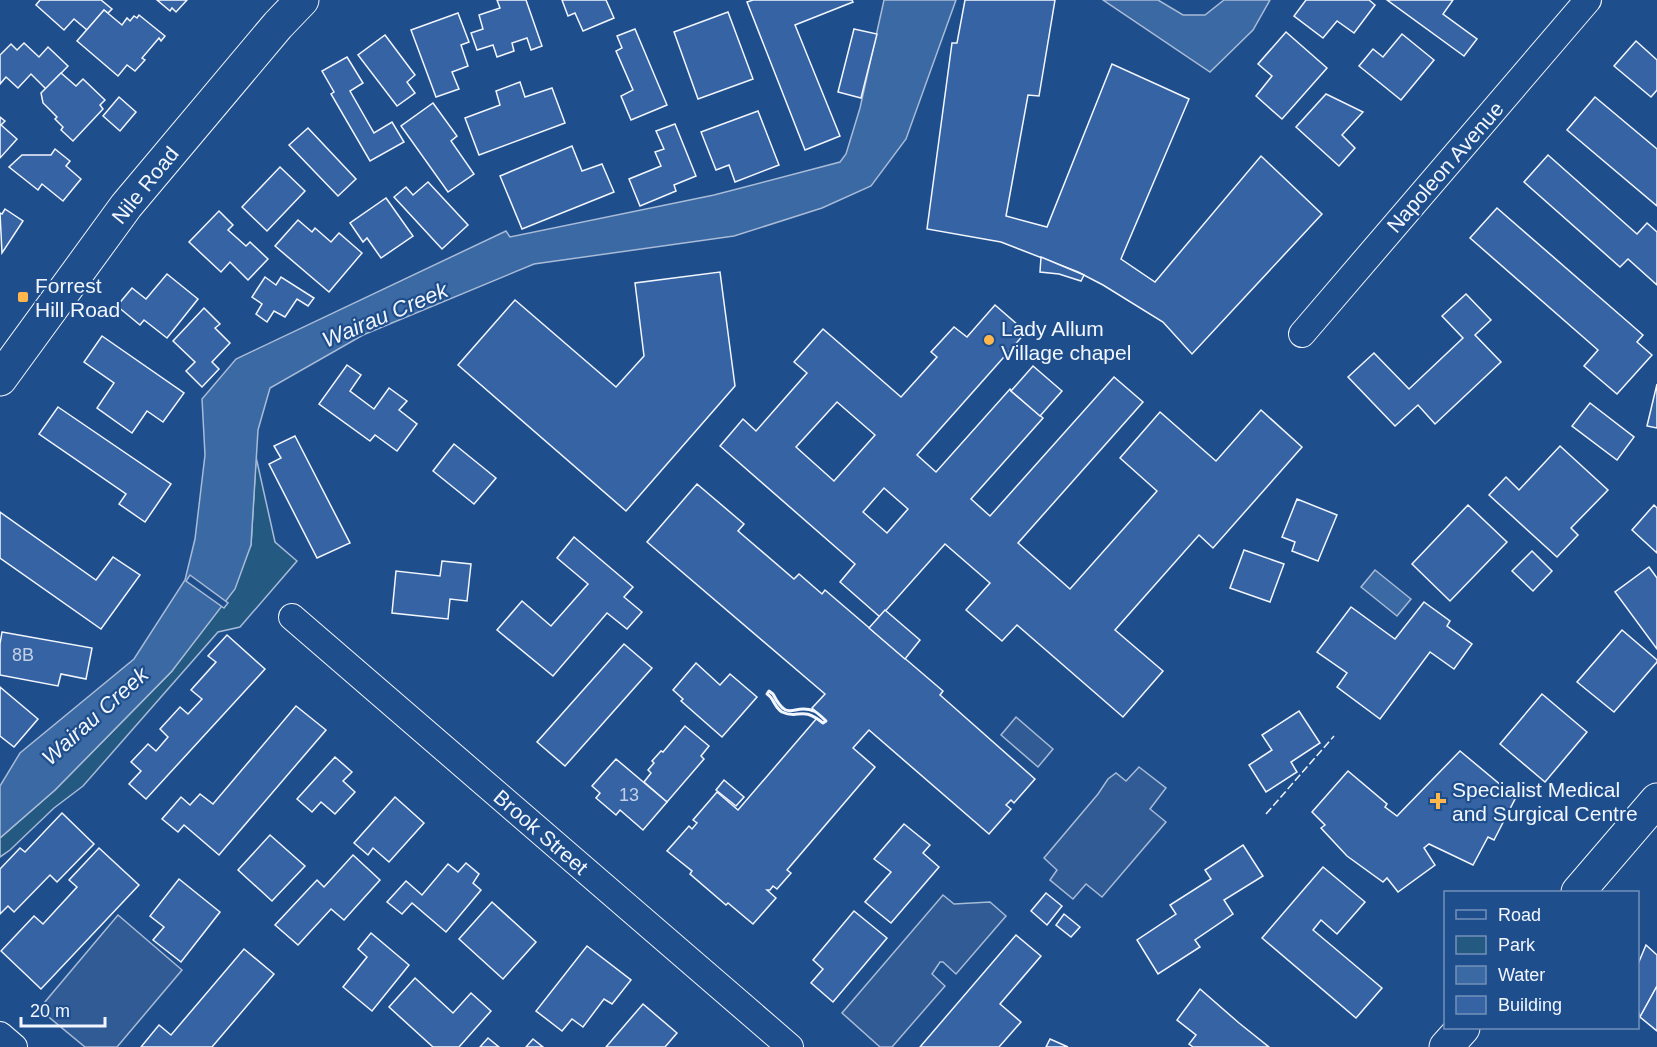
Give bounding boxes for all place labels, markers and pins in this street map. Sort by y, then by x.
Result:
place label: Forrest Hill Road [35,274,120,321]
marker: Forrest Hill Road [16,290,30,304]
place label: Lady Allum Village chapel [1001,317,1131,364]
marker: Lady Allum Village chapel [982,333,996,347]
place label: Specialist Medical and Surgical Centre [1452,778,1638,825]
marker: Specialist Medical and Surgical Centre [1429,792,1447,810]

